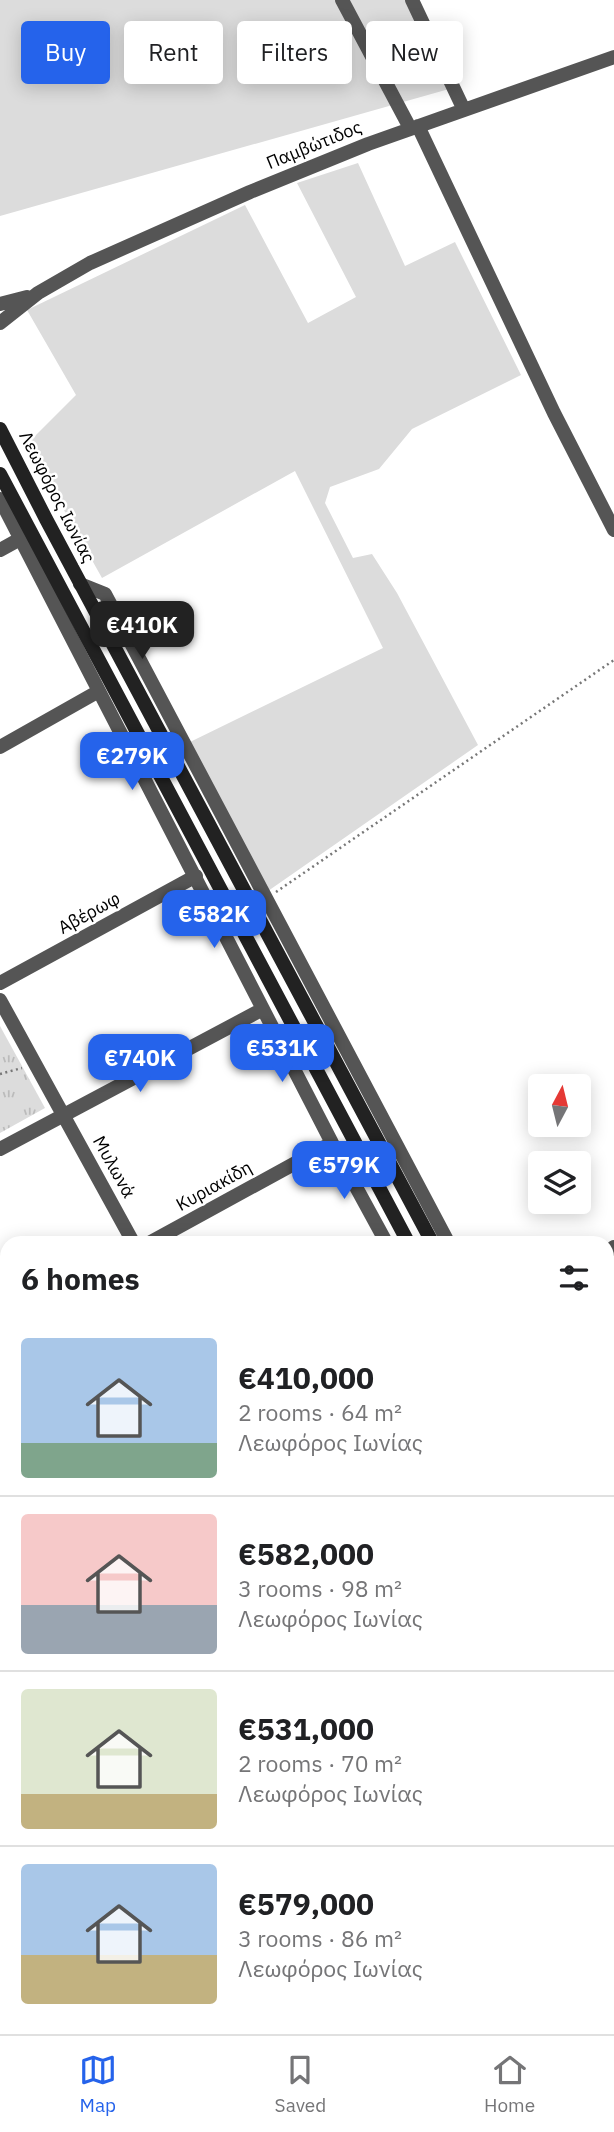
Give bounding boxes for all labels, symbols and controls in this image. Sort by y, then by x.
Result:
chip: Buy [21,21,110,84]
chip: Rent [124,21,223,84]
chip: Filters [237,21,352,84]
chip: New [366,21,463,84]
street label: Παμβώτιδος [263,115,365,174]
street label: Λεωφόρος Ιωνίας [14,427,101,567]
pin: €410K [93,602,191,661]
text: €410K [106,609,178,639]
pin: €279K [83,732,181,792]
text: €279K [96,740,168,770]
street label: Αβέρωφ [54,886,124,939]
pin: €582K [165,890,263,950]
text: €582K [178,898,250,928]
pin: €531K [233,1024,331,1084]
text: €531K [246,1032,318,1062]
pin: €740K [91,1034,189,1094]
text: €740K [104,1042,176,1072]
north arrow [528,1074,592,1138]
map controls [528,1074,591,1214]
street label: Μυλωνά [88,1132,141,1202]
pin: €579K [295,1142,393,1201]
text: €579K [308,1149,380,1179]
button: layers [528,1151,591,1214]
street label: Κυριακίδη [172,1155,256,1216]
text: 6 homes [21,1259,140,1298]
icon: filters [555,1259,593,1297]
text: €410,000 [238,1358,374,1397]
icon: home [77,1366,161,1450]
text: 2 rooms · 64 m² [238,1397,402,1427]
text: Λεωφόρος Ιωνίας [238,1427,423,1457]
text: €582,000 [238,1534,374,1573]
icon: home [77,1542,161,1626]
text: 3 rooms · 98 m² [238,1573,402,1603]
text: Λεωφόρος Ιωνίας [238,1603,423,1633]
text: €531,000 [238,1709,374,1748]
icon: home [77,1717,161,1801]
text: 2 rooms · 70 m² [238,1748,402,1778]
text: Λεωφόρος Ιωνίας [238,1778,423,1808]
text: €579,000 [238,1884,374,1923]
icon: home [77,1892,161,1976]
text: 3 rooms · 86 m² [238,1923,402,1953]
text: Λεωφόρος Ιωνίας [238,1953,423,1983]
tab: Map [79,2051,117,2117]
tab: Saved [275,2051,326,2117]
tab: Home [484,2051,535,2117]

